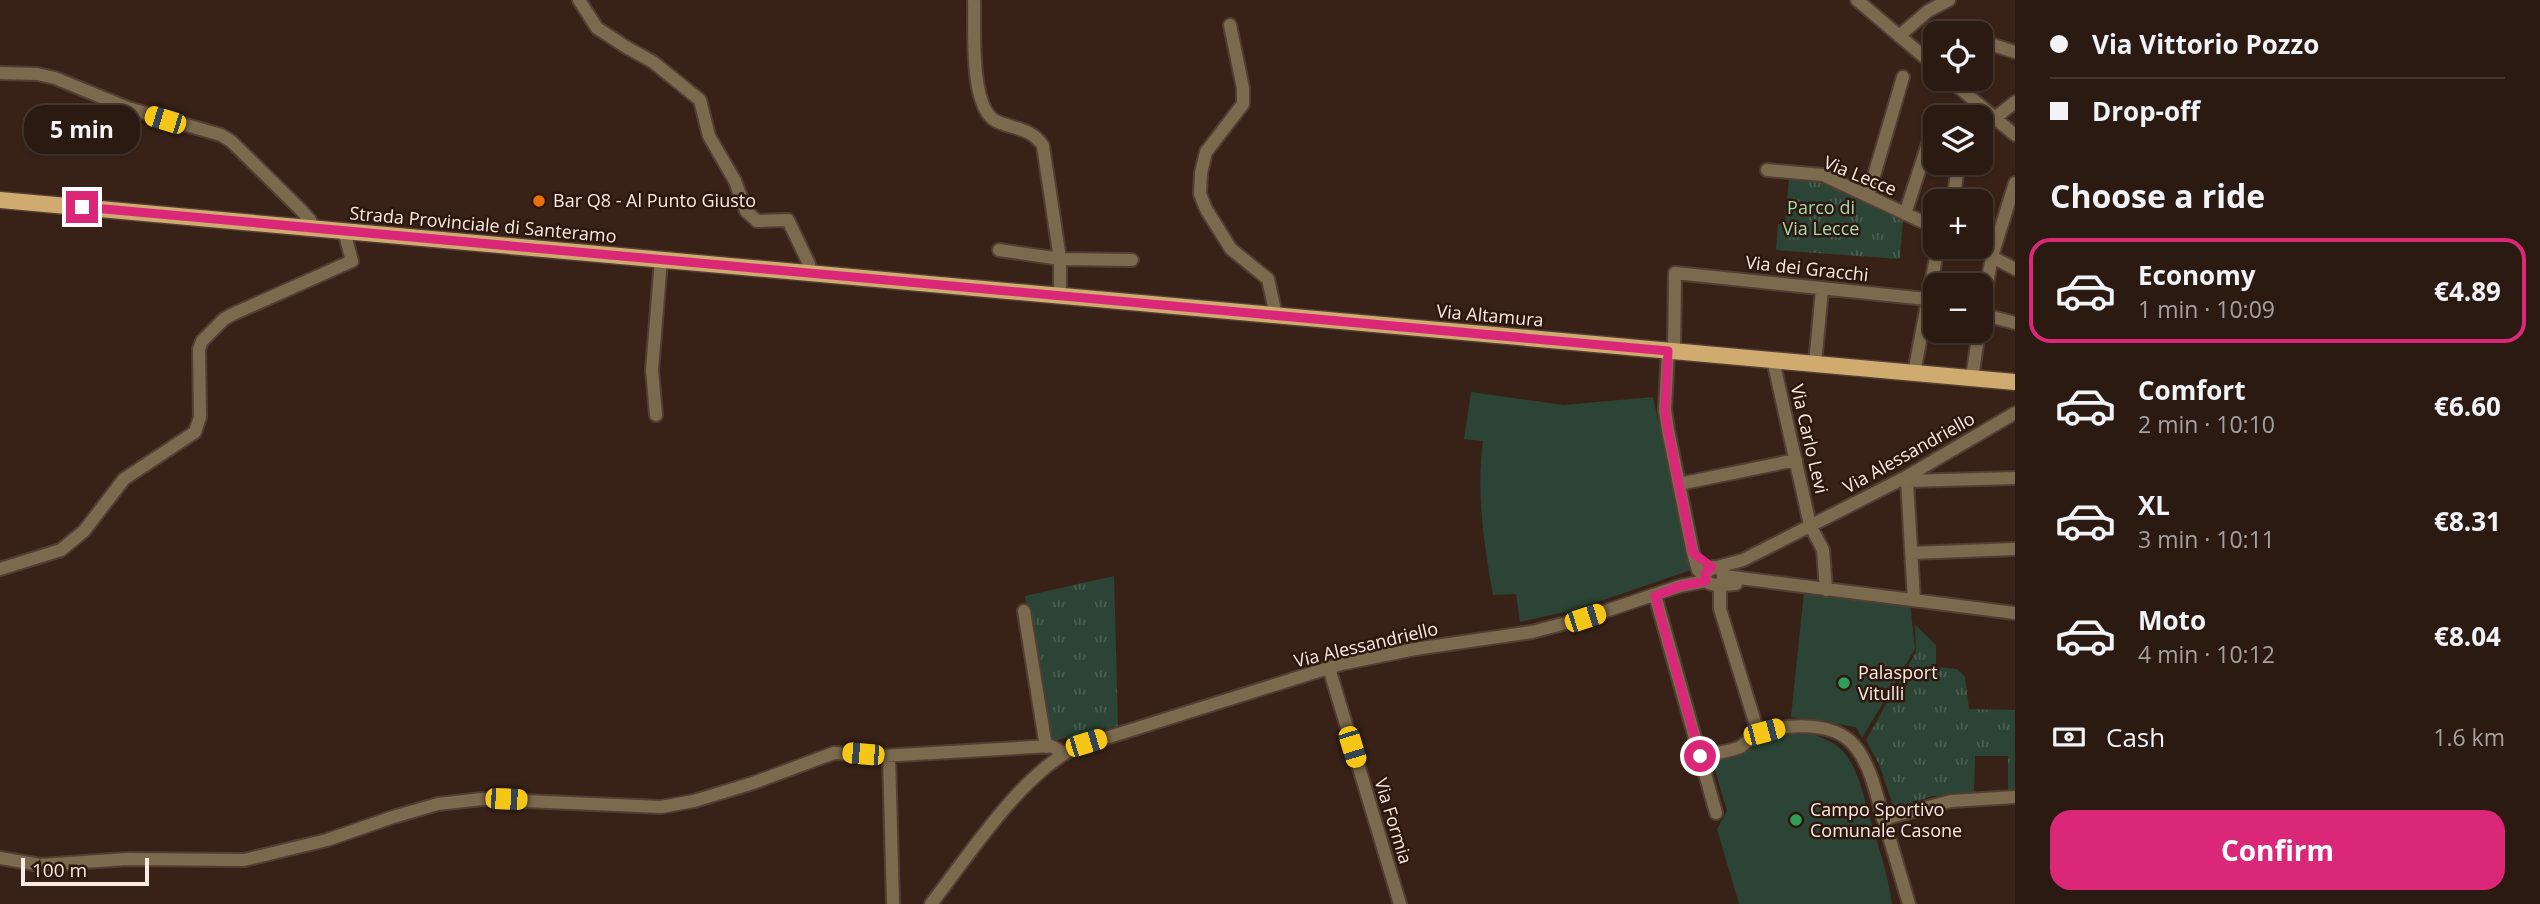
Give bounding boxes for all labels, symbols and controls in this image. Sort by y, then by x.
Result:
map controls [1923,21,1993,343]
button: locate [1923,21,1993,91]
text: Via Vittorio Pozzo [2092,26,2319,62]
text: Drop-off [2092,93,2200,129]
car [142,104,189,136]
button: layers [1923,105,1993,175]
callout: 5 min [24,106,140,154]
text: 5 min [50,113,114,145]
street label: Via Lecce [1820,150,1900,201]
text: Choose a ride [2050,174,2265,217]
place label: Bar Q8 - Al Punto Giusto [553,188,756,212]
button: + [1923,189,1993,259]
route end [66,191,98,223]
marker: Bar Q8 - Al Punto Giusto [531,193,547,209]
park label: Parco di Via Lecce [1783,195,1859,240]
street label: Strada Provinciale di Santeramo [349,200,618,248]
street label: Via dei Gracchi [1744,250,1870,286]
text: Economy [2138,257,2256,293]
icon: car [2054,259,2117,322]
button: − [1923,273,1993,343]
text: €4.89 [2434,273,2501,309]
text: 1 min · 10:09 [2138,293,2275,325]
street label: Via Altamura [1436,298,1545,332]
text: Comfort [2138,372,2245,408]
icon: car [2054,374,2117,437]
street label: Via Carlo Levi [1786,382,1834,496]
text: €6.60 [2434,388,2501,424]
street label: Via Alessandriello [1838,406,1979,498]
text: 2 min · 10:10 [2138,408,2275,440]
text: XL [2138,487,2170,523]
icon: car [2054,489,2117,552]
text: €8.31 [2434,503,2501,539]
text: 3 min · 10:11 [2138,523,2275,555]
car [1562,602,1609,634]
text: Moto [2138,602,2206,638]
icon: car [2054,604,2117,667]
street label: Via Alessandriello [1291,616,1440,672]
text: €8.04 [2434,618,2501,654]
text: 4 min · 10:12 [2138,638,2275,670]
place label: Palasport Vitulli [1858,660,1938,705]
marker: Palasport Vitulli [1836,675,1852,691]
car [1741,716,1788,748]
icon: cash [2050,718,2088,756]
text: Cash [2106,719,2165,755]
text: 1.6 km [2433,721,2505,753]
car [1336,724,1369,770]
car [1063,727,1110,759]
route start [1684,740,1716,772]
car [842,742,885,766]
street label: Via Formia [1370,775,1418,867]
car [485,788,528,810]
place label: Campo Sportivo Comunale Casone [1810,797,1962,842]
button: Confirm [2050,810,2505,890]
marker: Campo Sportivo Comunale Casone [1788,812,1804,828]
scale bar [21,855,149,887]
text: 100 m [32,857,87,883]

